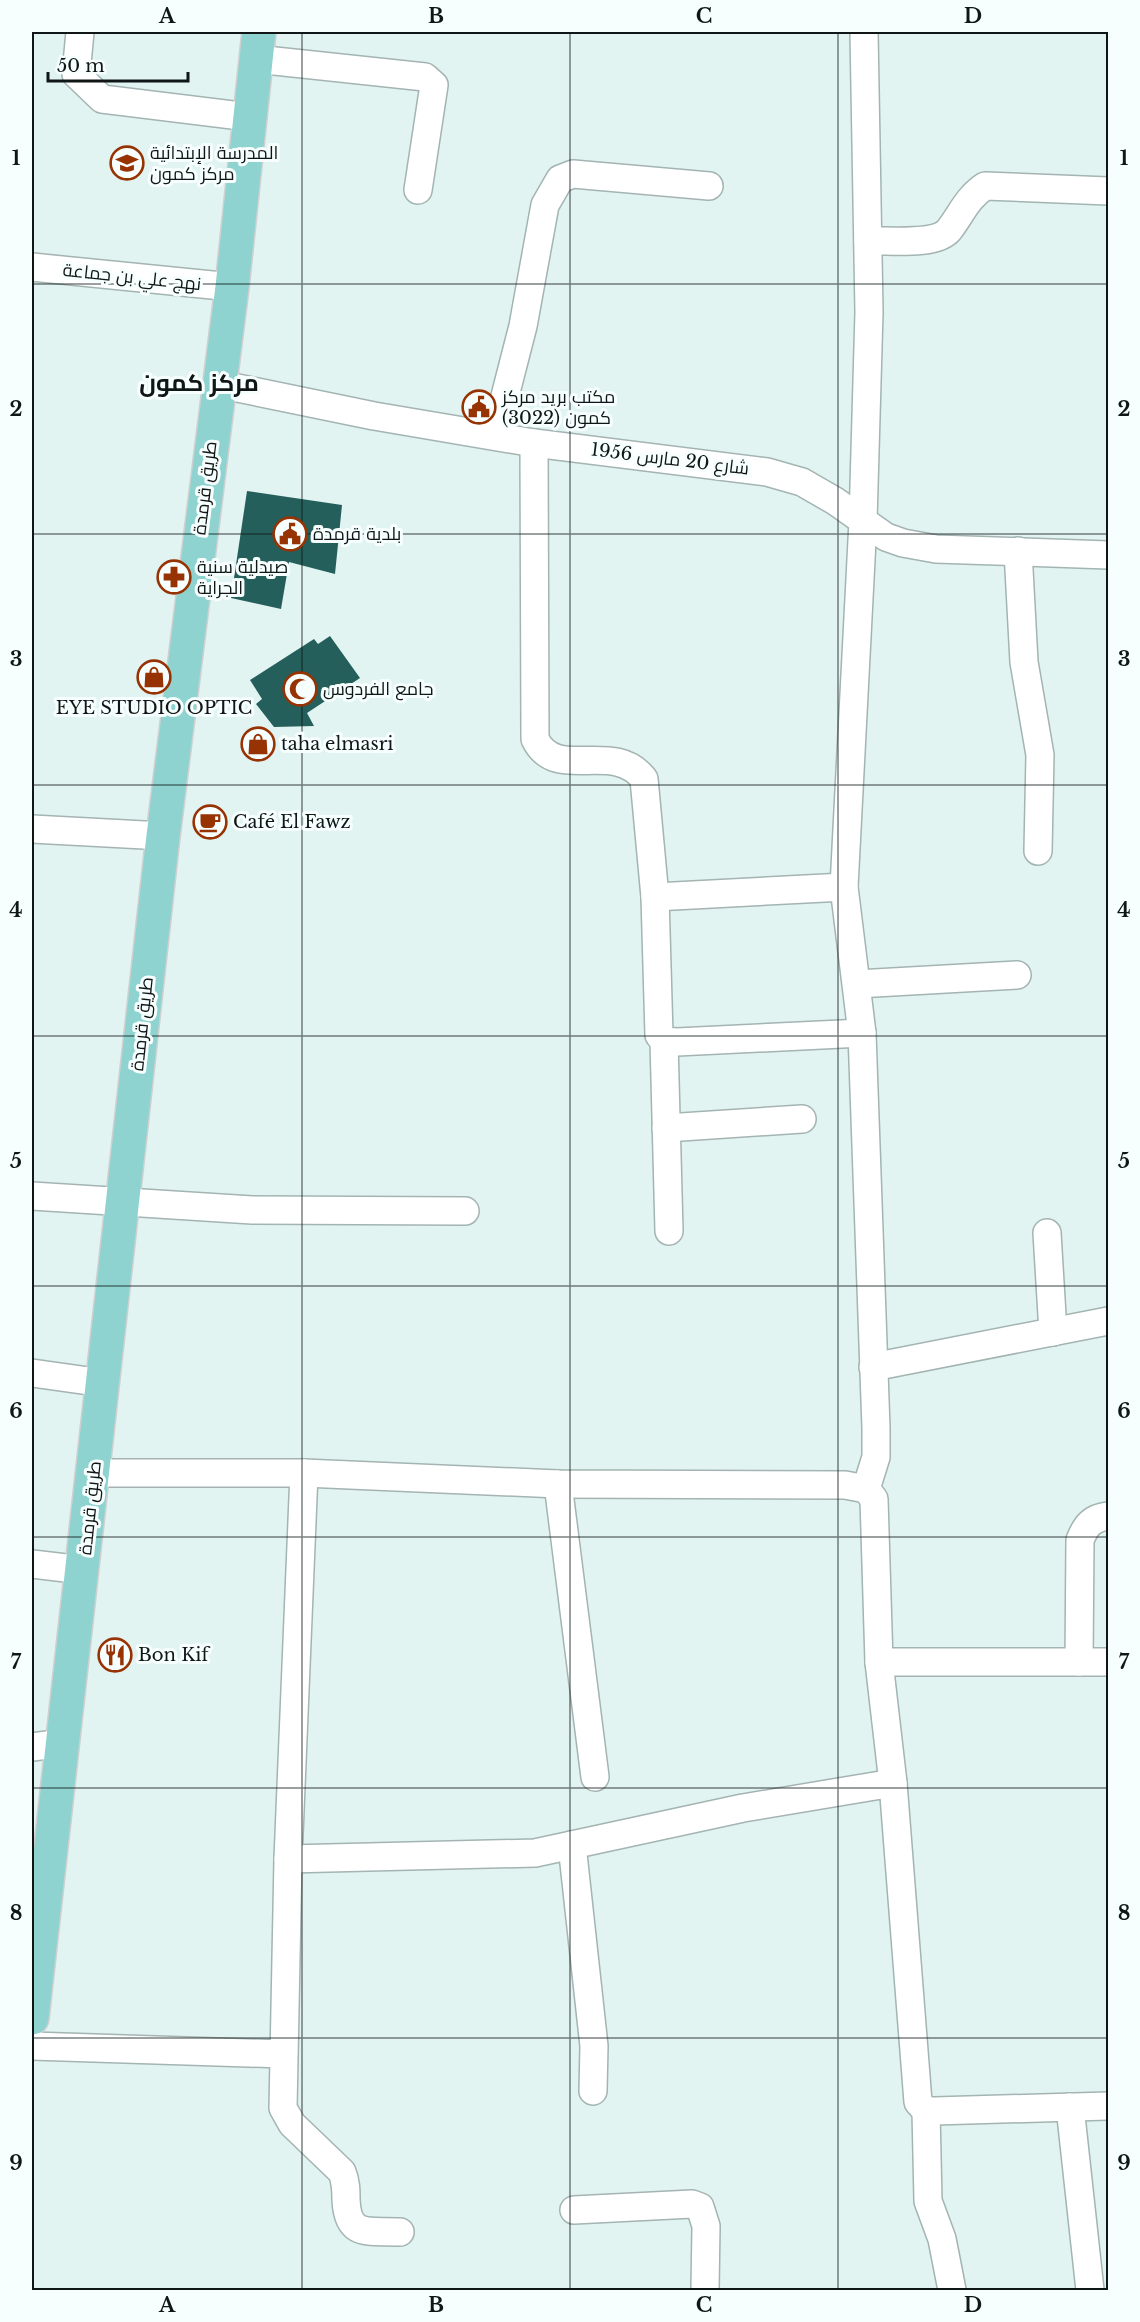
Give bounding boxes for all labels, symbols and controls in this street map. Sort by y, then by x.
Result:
text: A [158,4,176,28]
text: B [428,4,444,28]
text: C [696,4,712,28]
text: D [964,4,982,28]
scale bar [48,45,188,83]
text: 50 m [57,55,105,77]
place label: المدرسة الإبتدائية مركز كمون [150,142,278,185]
school or university icon: المدرسة الإبتدائية مركز كمون [109,145,145,181]
text: 1 [12,146,21,170]
text: 1 [1120,146,1129,170]
street label: نهج علي بن جماعة [61,259,202,298]
district label: مركز كمون [139,368,259,397]
place label: مكتب بريد مركز كمون (3022) [501,386,615,429]
public building icon: مكتب بريد مركز كمون (3022) [461,389,497,425]
text: 2 [9,397,23,421]
text: 2 [1117,397,1131,421]
street label: شارع 20 مارس 1956 [590,438,750,481]
street label: طريق قرمدة [188,440,223,536]
public building icon: بلدية قرمدة [272,516,308,552]
place label: بلدية قرمدة [313,523,401,545]
place label: صيدلية سنية الجراية [197,556,288,599]
pharmacy icon: صيدلية سنية الجراية [156,559,192,595]
text: 3 [10,647,22,671]
text: 3 [1118,647,1130,671]
shop icon: EYE STUDIO OPTIC [136,659,172,695]
mosque icon: جامع الفردوس [282,671,318,707]
place label: جامع الفردوس [323,678,433,701]
place label: EYE STUDIO OPTIC [56,697,252,719]
shop icon: taha elmasri [240,726,276,762]
place label: taha elmasri [281,733,393,755]
cafe icon: Café El Fawz [192,804,228,840]
place label: Café El Fawz [233,811,351,833]
text: 4 [9,898,23,922]
text: 4 [1117,898,1131,922]
street label: طريق قرمدة [126,976,159,1072]
text: 5 [10,1149,22,1173]
text: 5 [1118,1149,1130,1173]
text: 6 [9,1399,23,1423]
text: 6 [1117,1399,1131,1423]
street label: طريق قرمدة [74,1460,107,1556]
restaurant icon: Bon Kif [97,1637,133,1673]
place label: Bon Kif [138,1644,211,1666]
text: 7 [11,1650,22,1674]
text: 7 [1119,1650,1130,1674]
text: 8 [10,1901,22,1925]
text: 8 [1118,1901,1130,1925]
text: 9 [9,2151,23,2175]
text: 9 [1117,2151,1131,2175]
text: A [158,2293,176,2317]
text: B [428,2293,444,2317]
text: C [696,2293,712,2317]
text: D [964,2293,982,2317]

